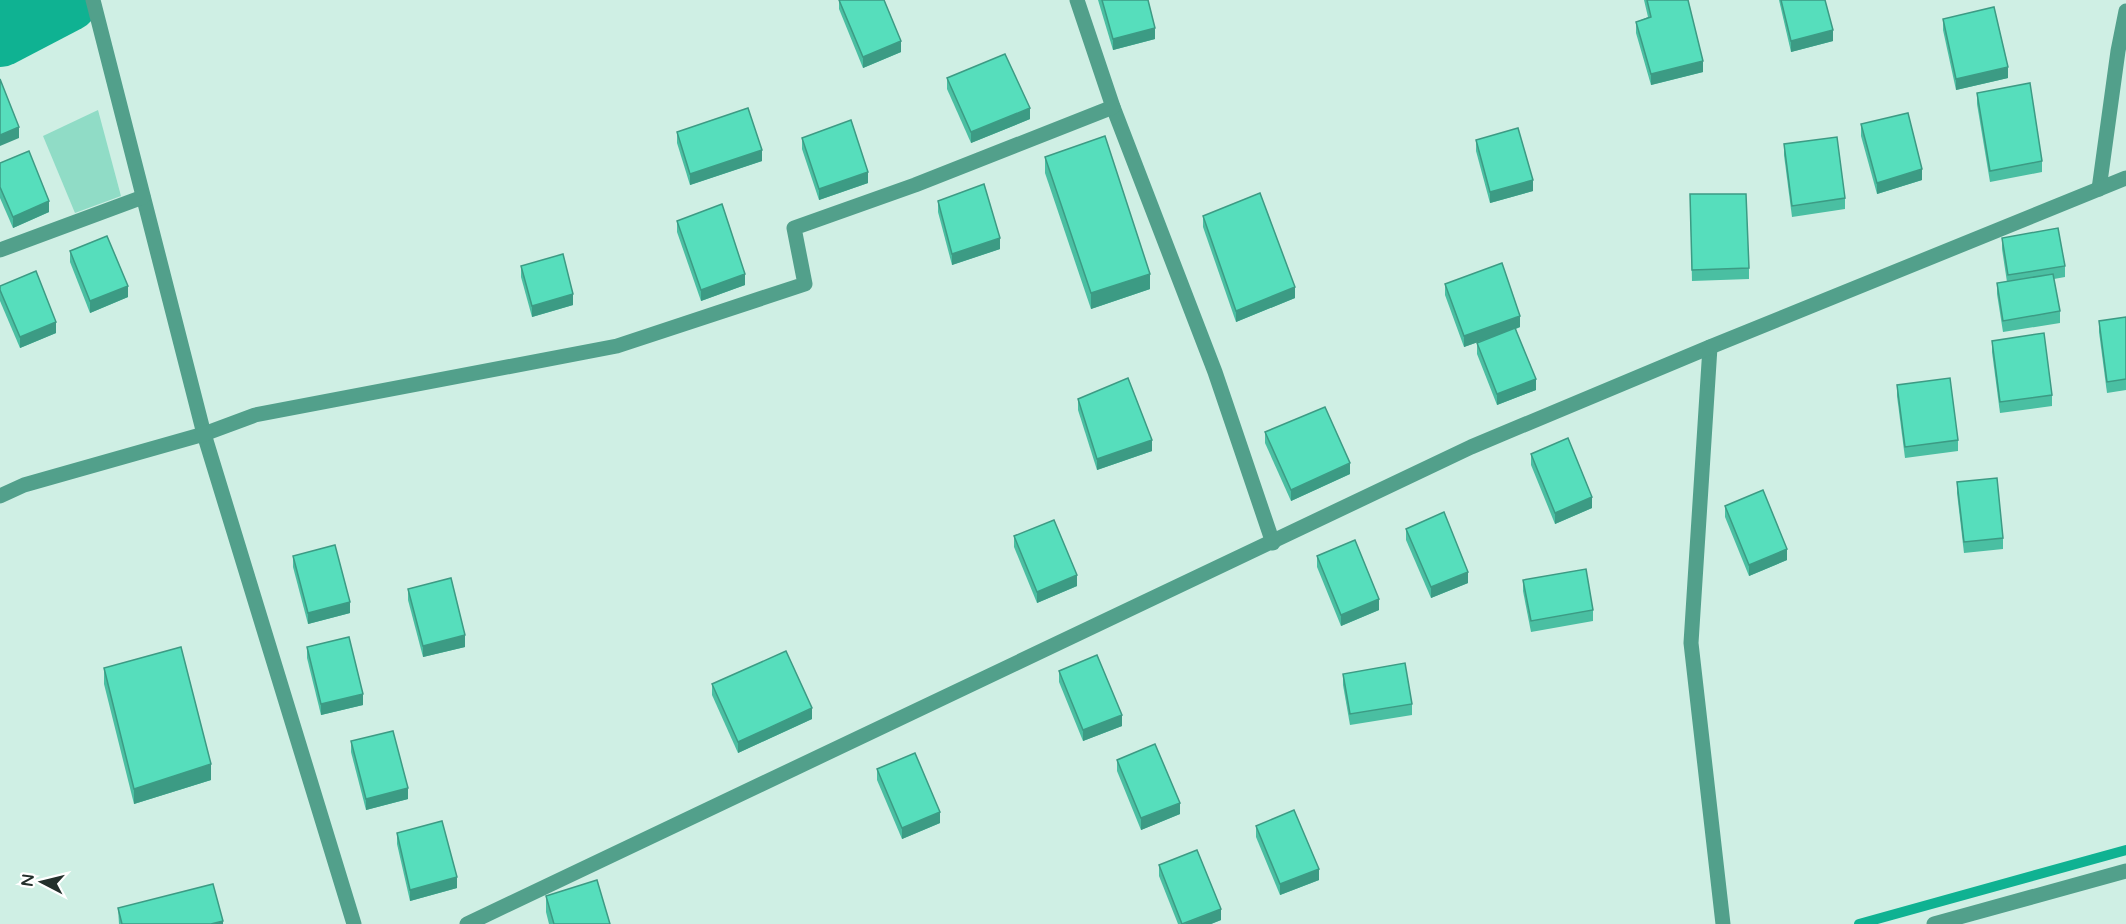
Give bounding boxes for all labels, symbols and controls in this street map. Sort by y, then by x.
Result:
north arrow [12,852,72,912]
text: N [17,873,39,888]

